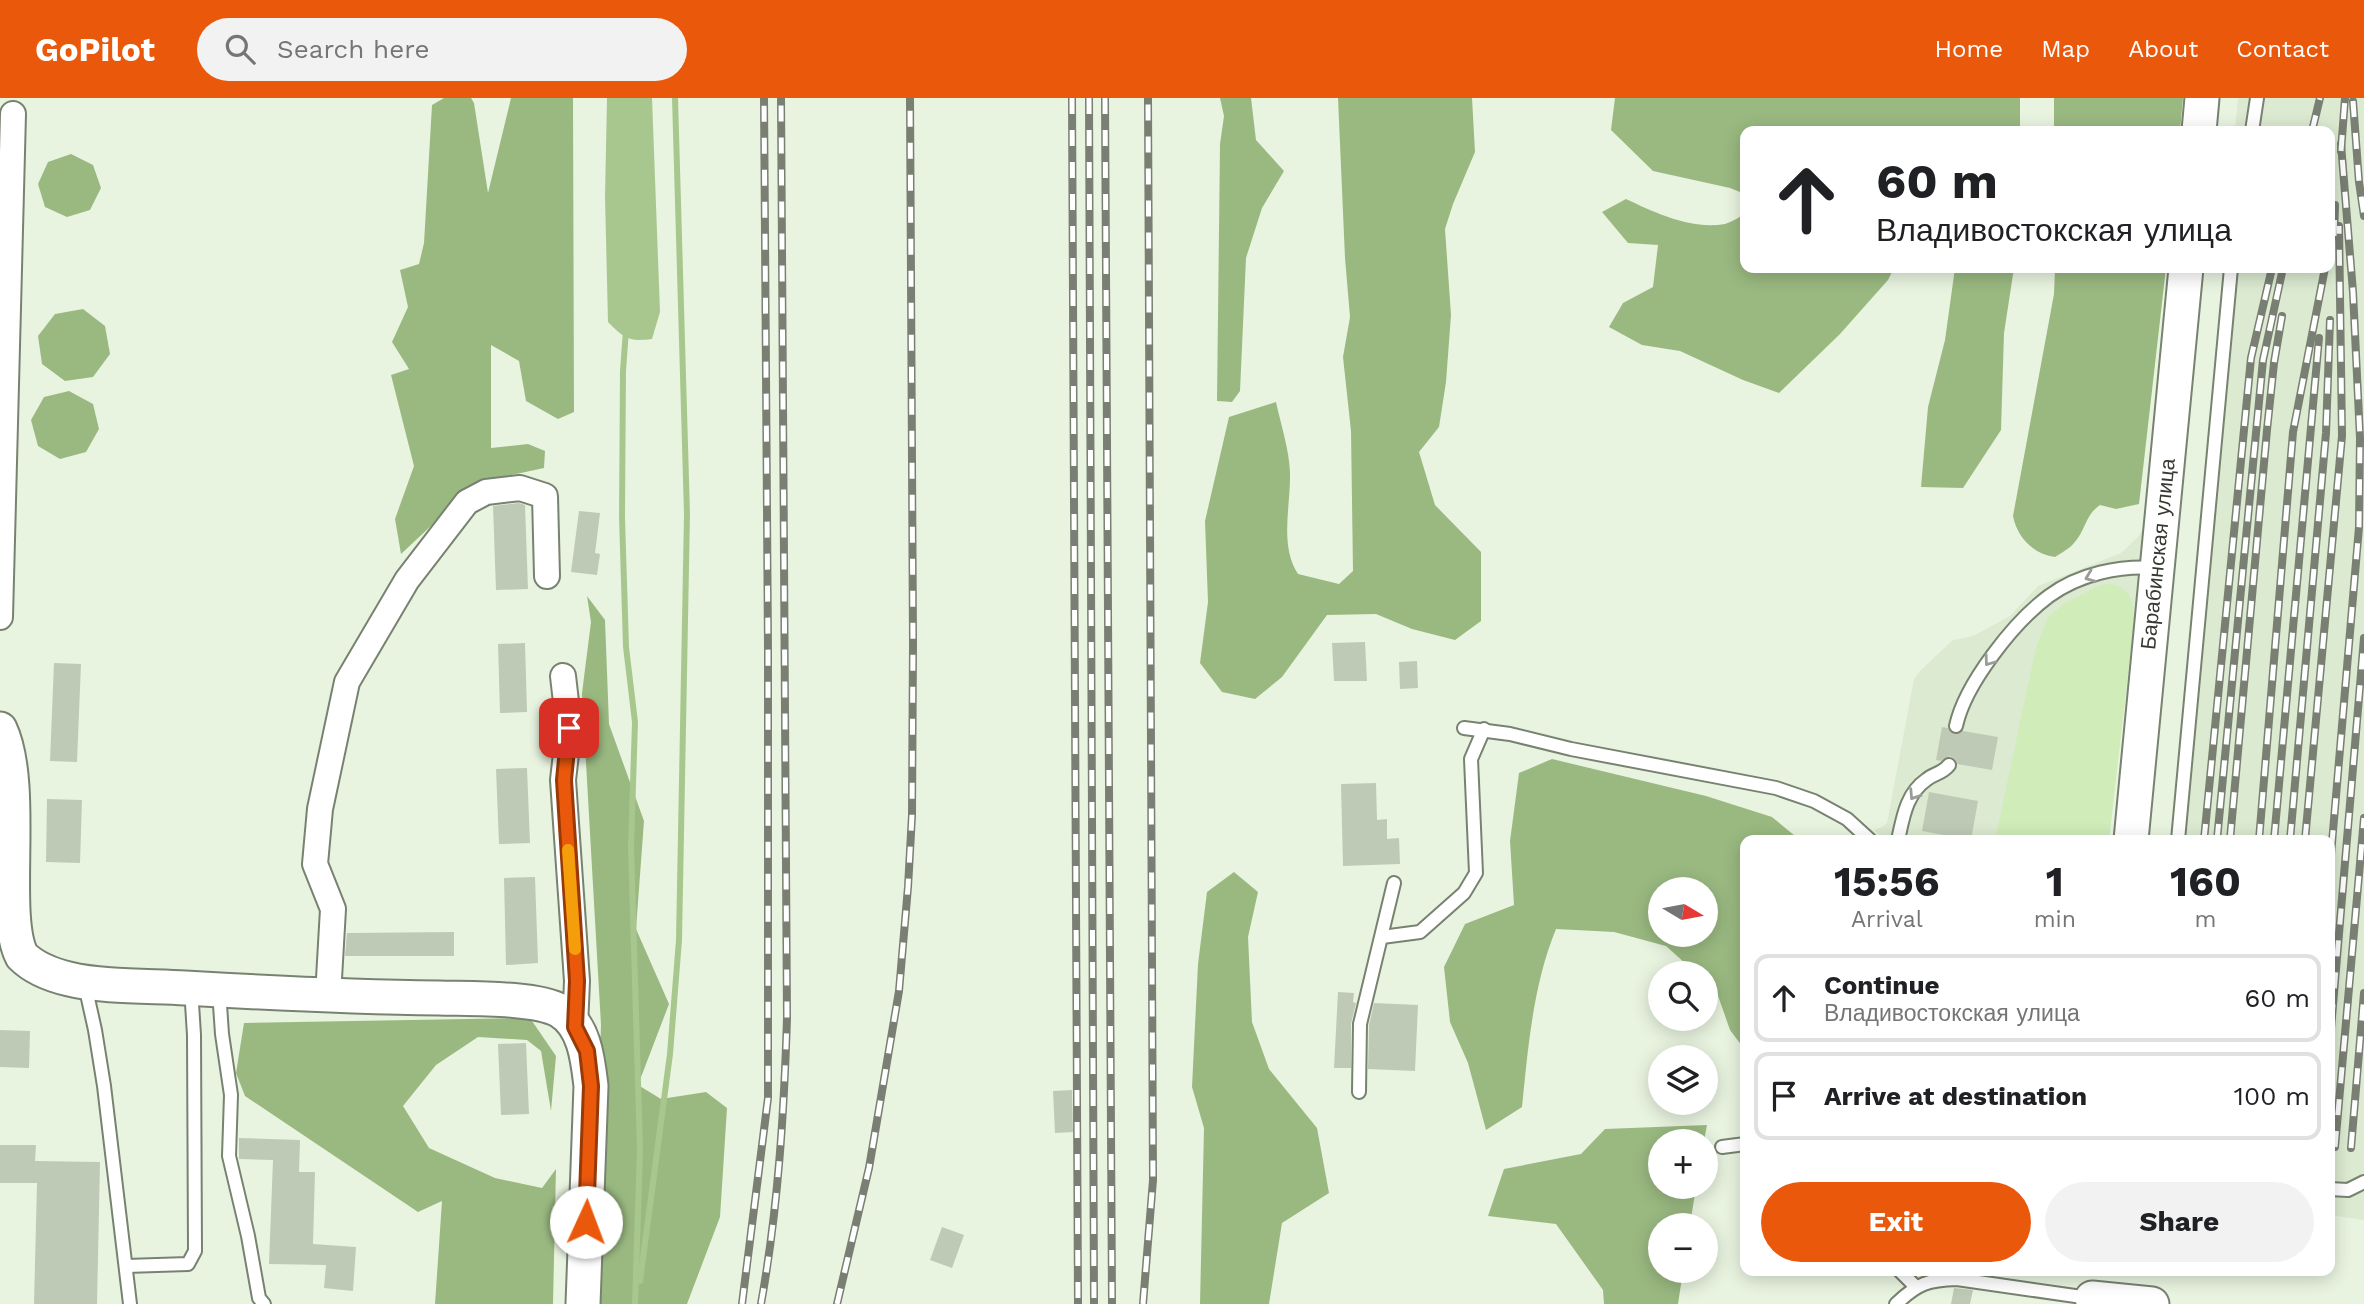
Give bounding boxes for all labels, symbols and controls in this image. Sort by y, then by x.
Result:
search box [197,18,687,81]
text: GoPilot [35,30,155,69]
icon: search [221,30,259,68]
text: Search here [277,34,429,64]
text: Home [1935,35,2003,63]
text: Map [2041,35,2090,63]
text: About [2128,35,2198,63]
text: Contact [2236,35,2329,63]
text: 60 m [1876,152,1998,210]
icon: ahead [1761,154,1852,245]
text: Владивостокская улица [1876,211,2232,249]
street label: Барабинская улица [2135,457,2180,651]
one-way arrow [2085,569,2097,583]
one-way arrow [1985,653,1997,665]
pin [539,698,599,758]
icon: arrive [550,709,588,747]
one-way arrow [1909,787,1922,800]
text: 15:56 [1834,857,1940,906]
text: 1 [2046,857,2064,906]
text: 160 [2170,857,2241,906]
north arrow [1648,877,1718,947]
map controls [1648,877,1718,1283]
text: Arrival [1851,906,1923,933]
text: min [2034,906,2076,933]
text: m [2194,906,2216,933]
button: search [1648,961,1718,1031]
text: Continue [1824,970,1940,1000]
icon: ahead [1765,979,1803,1017]
text: 60 m [2244,983,2310,1013]
text: Владивостокская улица [1824,1000,2080,1027]
button: layers [1648,1045,1718,1115]
icon: arrive [1765,1077,1803,1115]
text: Arrive at destination [1824,1081,2087,1111]
text: 100 m [2234,1081,2310,1111]
button: + [1648,1129,1718,1199]
button: Exit [1761,1182,2031,1262]
button: Share [2045,1182,2314,1262]
position arrow [549,1185,623,1259]
button: − [1648,1213,1718,1283]

